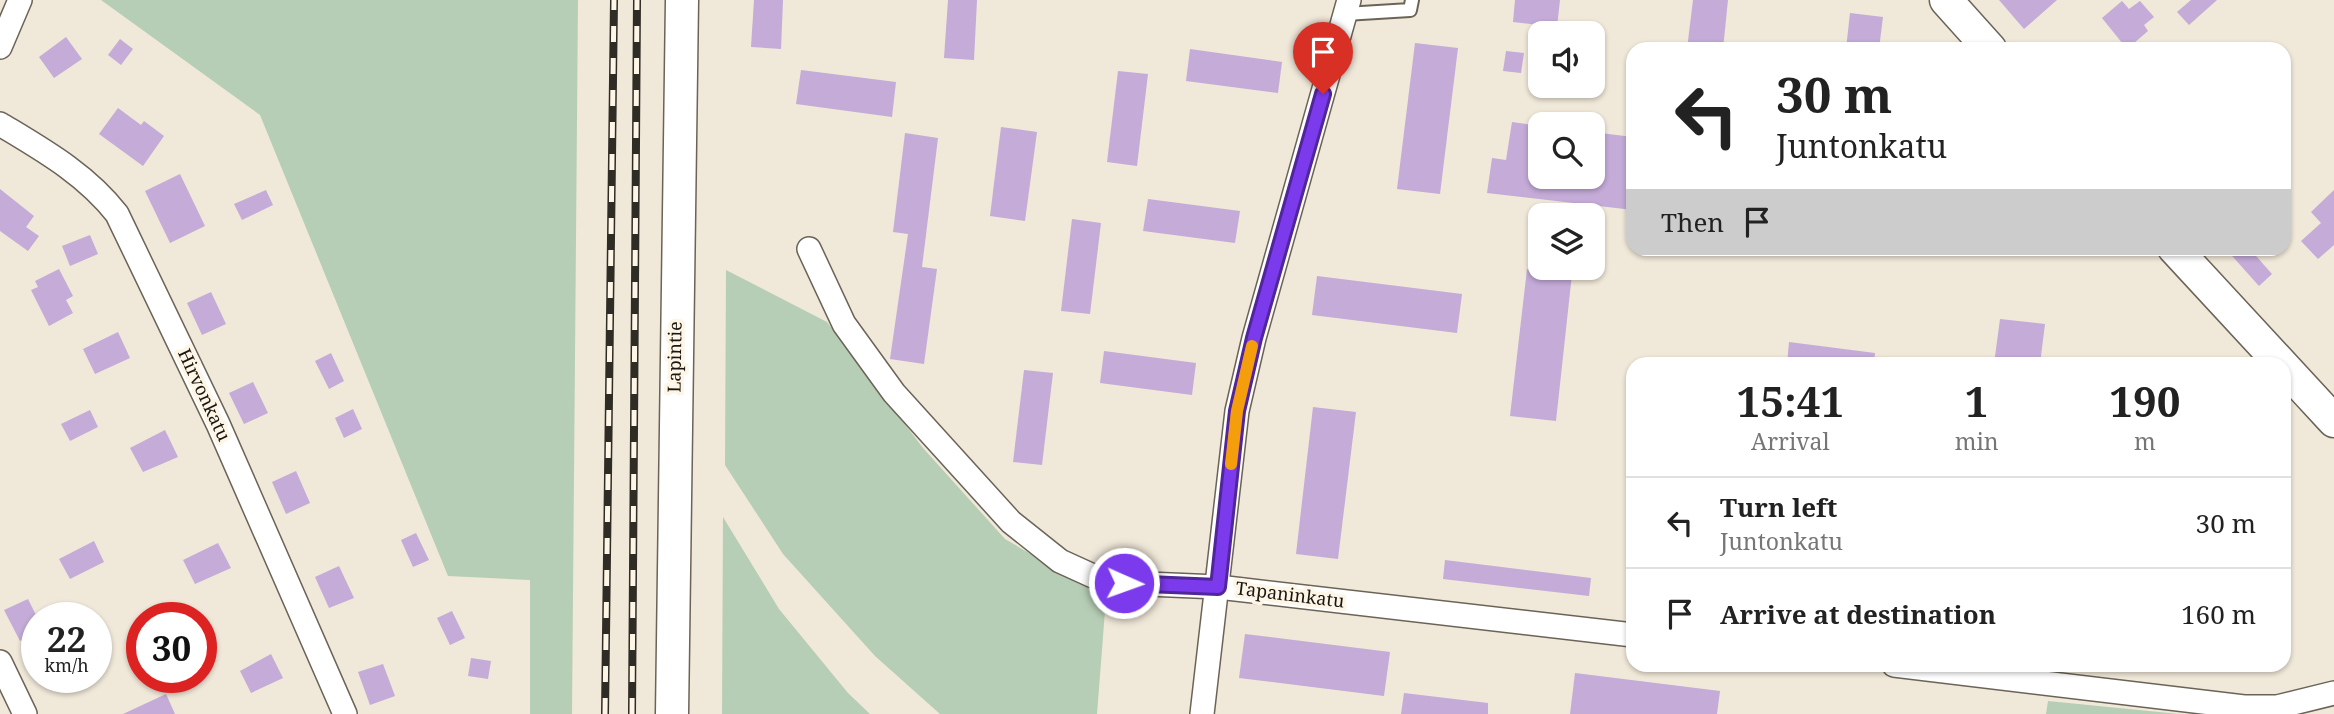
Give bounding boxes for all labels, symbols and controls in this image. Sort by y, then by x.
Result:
map controls [1528,21,1605,280]
button: sound [1528,21,1605,98]
pin [1293,22,1353,94]
icon: arrive [1304,33,1342,71]
text: 30 m [1776,61,1892,127]
icon: left [1661,70,1752,161]
button: search [1528,112,1605,189]
text: Juntonkatu [1776,124,1947,167]
button: layers [1528,203,1605,280]
icon: arrive [1738,203,1776,241]
text: Then [1661,204,1724,240]
street label: Lapintie [661,321,687,393]
street label: Hirvonkatu [173,344,237,445]
text: 15:41 [1737,372,1844,429]
text: 1 [1965,372,1989,429]
text: 190 [2109,372,2180,429]
text: Arrival [1751,425,1830,457]
text: min [1955,425,1999,457]
text: m [2134,425,2156,457]
text: Turn left [1720,489,1837,525]
icon: left [1661,504,1699,542]
text: 30 m [2196,505,2256,541]
text: Juntonkatu [1720,525,1843,557]
position arrow [1087,546,1161,620]
street label: Tapaninkatu [1234,575,1346,613]
icon: arrive [1661,595,1699,633]
text: Arrive at destination [1720,596,1996,632]
text: 160 m [2181,596,2256,632]
speed limit sign: 30 [126,602,217,693]
text: 22 [47,615,86,662]
text: km/h [44,653,89,677]

